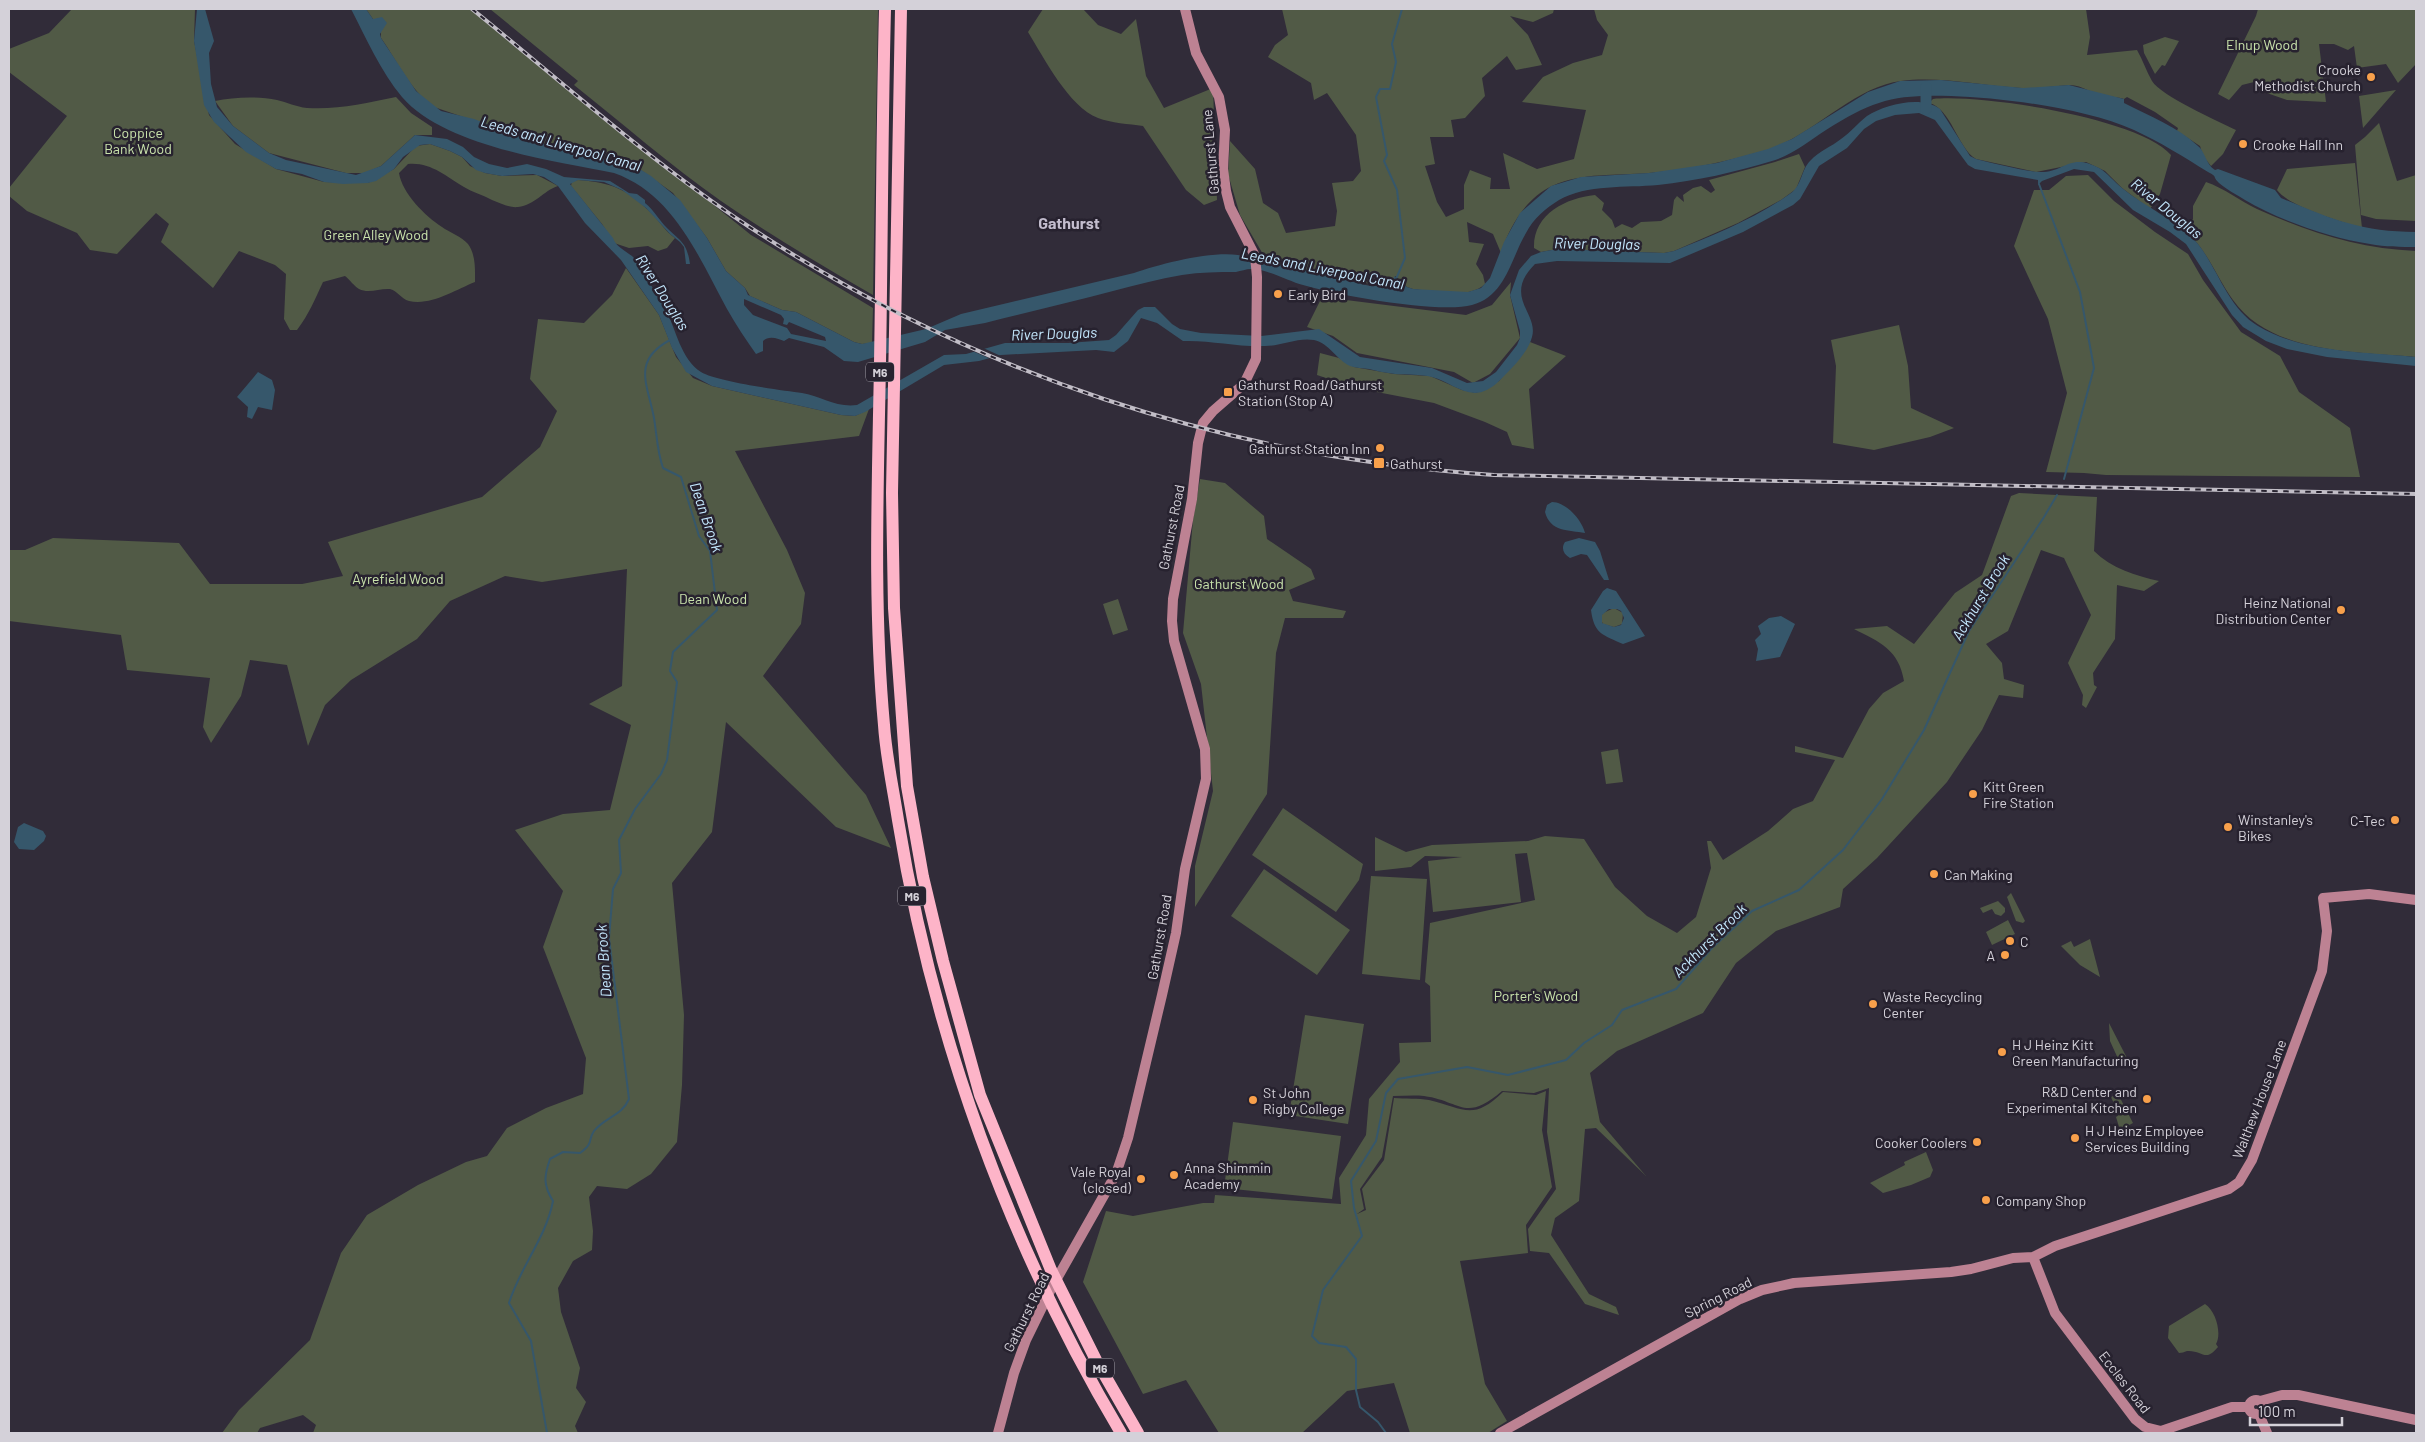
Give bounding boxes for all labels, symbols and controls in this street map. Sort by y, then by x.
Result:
park label: Elnup Wood [2226,36,2298,53]
place label: Crooke Methodist Church [2254,61,2361,94]
marker: Crooke Methodist Church [2365,71,2377,83]
street label: Gathurst Lane [1198,109,1222,195]
water label: Leeds and Liverpool Canal [479,112,644,175]
park label: Coppice Bank Wood [104,124,172,157]
place label: Crooke Hall Inn [2253,136,2343,153]
marker: Crooke Hall Inn [2237,138,2249,150]
water label: River Douglas [2128,174,2206,242]
district label: Gathurst [1038,213,1100,232]
park label: Green Alley Wood [324,226,428,243]
water label: River Douglas [1554,233,1640,253]
water label: Leeds and Liverpool Canal [1240,243,1407,293]
water label: River Douglas [633,251,693,333]
place label: Early Bird [1288,286,1346,303]
marker: Early Bird [1272,288,1284,300]
water label: River Douglas [1011,323,1097,343]
road number: M6 [866,362,894,382]
place label: Gathurst Road/Gathurst Station (Stop A) [1238,376,1382,409]
marker: Gathurst Road/Gathurst Station (Stop A) [1222,386,1234,398]
place label: Gathurst Station Inn [1249,440,1370,457]
marker: Gathurst Station Inn [1374,442,1386,454]
place label: Gathurst [1390,455,1443,472]
marker: Gathurst [1372,456,1386,470]
water label: Dean Brook [687,480,728,555]
street label: Gathurst Road [1154,483,1188,571]
water label: Ackhurst Brook [1947,550,2013,643]
park label: Ayrefield Wood [352,570,444,587]
park label: Gathurst Wood [1194,575,1284,592]
park label: Dean Wood [679,590,747,607]
place label: Heinz National Distribution Center [2216,594,2331,627]
marker: Heinz National Distribution Center [2335,604,2347,616]
place label: Kitt Green Fire Station [1983,778,2054,811]
marker: Kitt Green Fire Station [1967,788,1979,800]
place label: Winstanley's Bikes [2238,811,2313,844]
place label: C-Tec [2350,812,2385,829]
marker: C-Tec [2389,814,2401,826]
marker: Winstanley's Bikes [2222,821,2234,833]
place label: Can Making [1944,866,2013,883]
marker: Can Making [1928,868,1940,880]
road number: M6 [898,886,926,906]
street label: Gathurst Road [1143,893,1175,981]
water label: Ackhurst Brook [1668,899,1750,981]
water label: Dean Brook [591,923,615,998]
place label: C [2020,933,2029,950]
marker: C [2004,935,2016,947]
place label: A [1987,947,1996,964]
marker: A [1999,949,2011,961]
park label: Porter's Wood [1494,987,1578,1004]
place label: Waste Recycling Center [1883,988,1982,1021]
marker: Waste Recycling Center [1867,998,1879,1010]
place label: H J Heinz Kitt Green Manufacturing [2012,1036,2139,1069]
street label: Walthew House Lane [2228,1037,2290,1161]
marker: H J Heinz Kitt Green Manufacturing [1996,1046,2008,1058]
place label: R&D Center and Experimental Kitchen [2007,1083,2137,1116]
place label: St John Rigby College [1263,1084,1344,1117]
marker: R&D Center and Experimental Kitchen [2141,1093,2153,1105]
marker: St John Rigby College [1247,1094,1259,1106]
place label: H J Heinz Employee Services Building [2085,1122,2204,1155]
marker: H J Heinz Employee Services Building [2069,1132,2081,1144]
place label: Cooker Coolers [1875,1134,1967,1151]
marker: Cooker Coolers [1971,1136,1983,1148]
place label: Anna Shimmin Academy [1184,1159,1271,1192]
place label: Vale Royal (closed) [1070,1163,1131,1196]
marker: Anna Shimmin Academy [1168,1169,1180,1181]
marker: Vale Royal (closed) [1135,1173,1147,1185]
place label: Company Shop [1996,1192,2086,1209]
marker: Company Shop [1980,1194,1992,1206]
street label: Gathurst Road [999,1269,1053,1355]
street label: Spring Road [1681,1273,1755,1321]
street label: Eccles Road [2096,1348,2154,1416]
road number: M6 [1086,1359,1114,1378]
scale bar [2250,1394,2342,1426]
text: 100 m [2258,1402,2296,1420]

